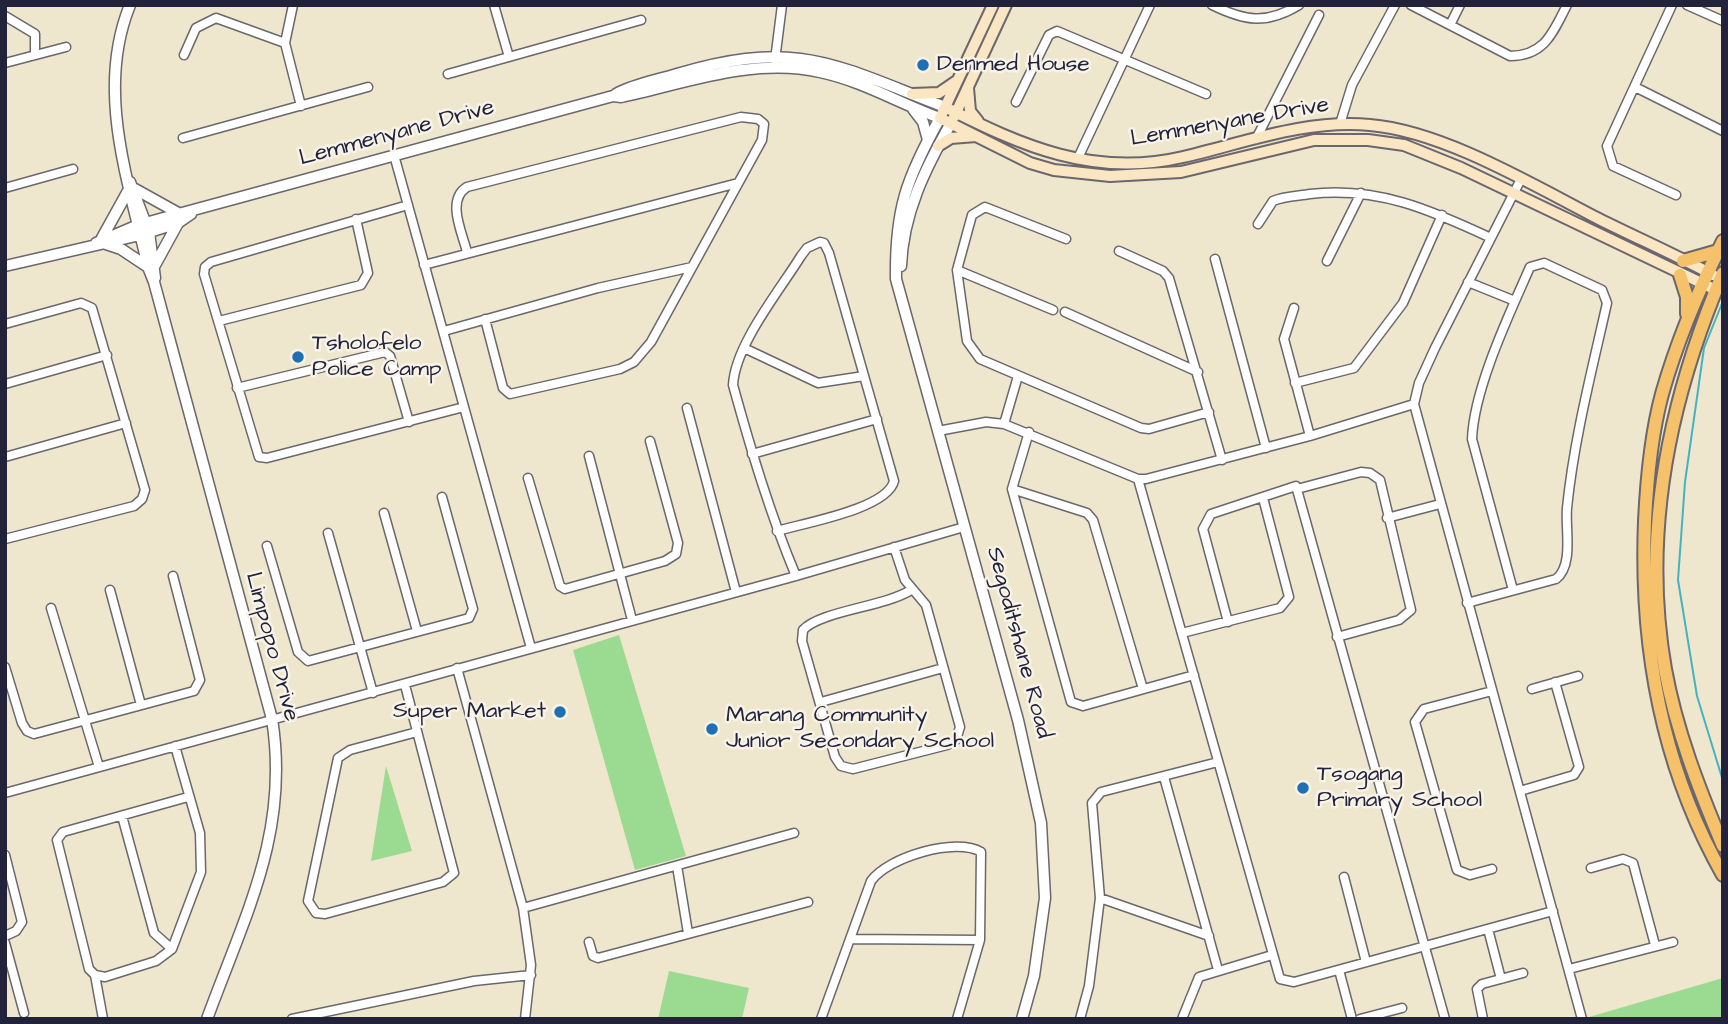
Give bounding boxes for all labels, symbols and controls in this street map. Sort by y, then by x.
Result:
place label: Denmed House [937,51,1090,79]
marker: Denmed House [915,57,931,73]
street label: Lemmenyane Drive [1129,92,1331,154]
street label: Lemmenyane Drive [296,95,498,173]
place label: Tsholofelo Police Camp [312,330,442,384]
marker: Tsholofelo Police Camp [290,349,306,365]
street label: Segoditshane Road [979,544,1057,742]
street label: Limpopo Drive [238,569,304,725]
place label: Super Market [393,698,546,726]
place label: Marang Community Junior Secondary School [726,702,994,756]
marker: Super Market [552,704,568,720]
marker: Marang Community Junior Secondary School [704,721,720,737]
place label: Tsogang Primary School [1317,761,1482,815]
marker: Tsogang Primary School [1295,780,1311,796]

